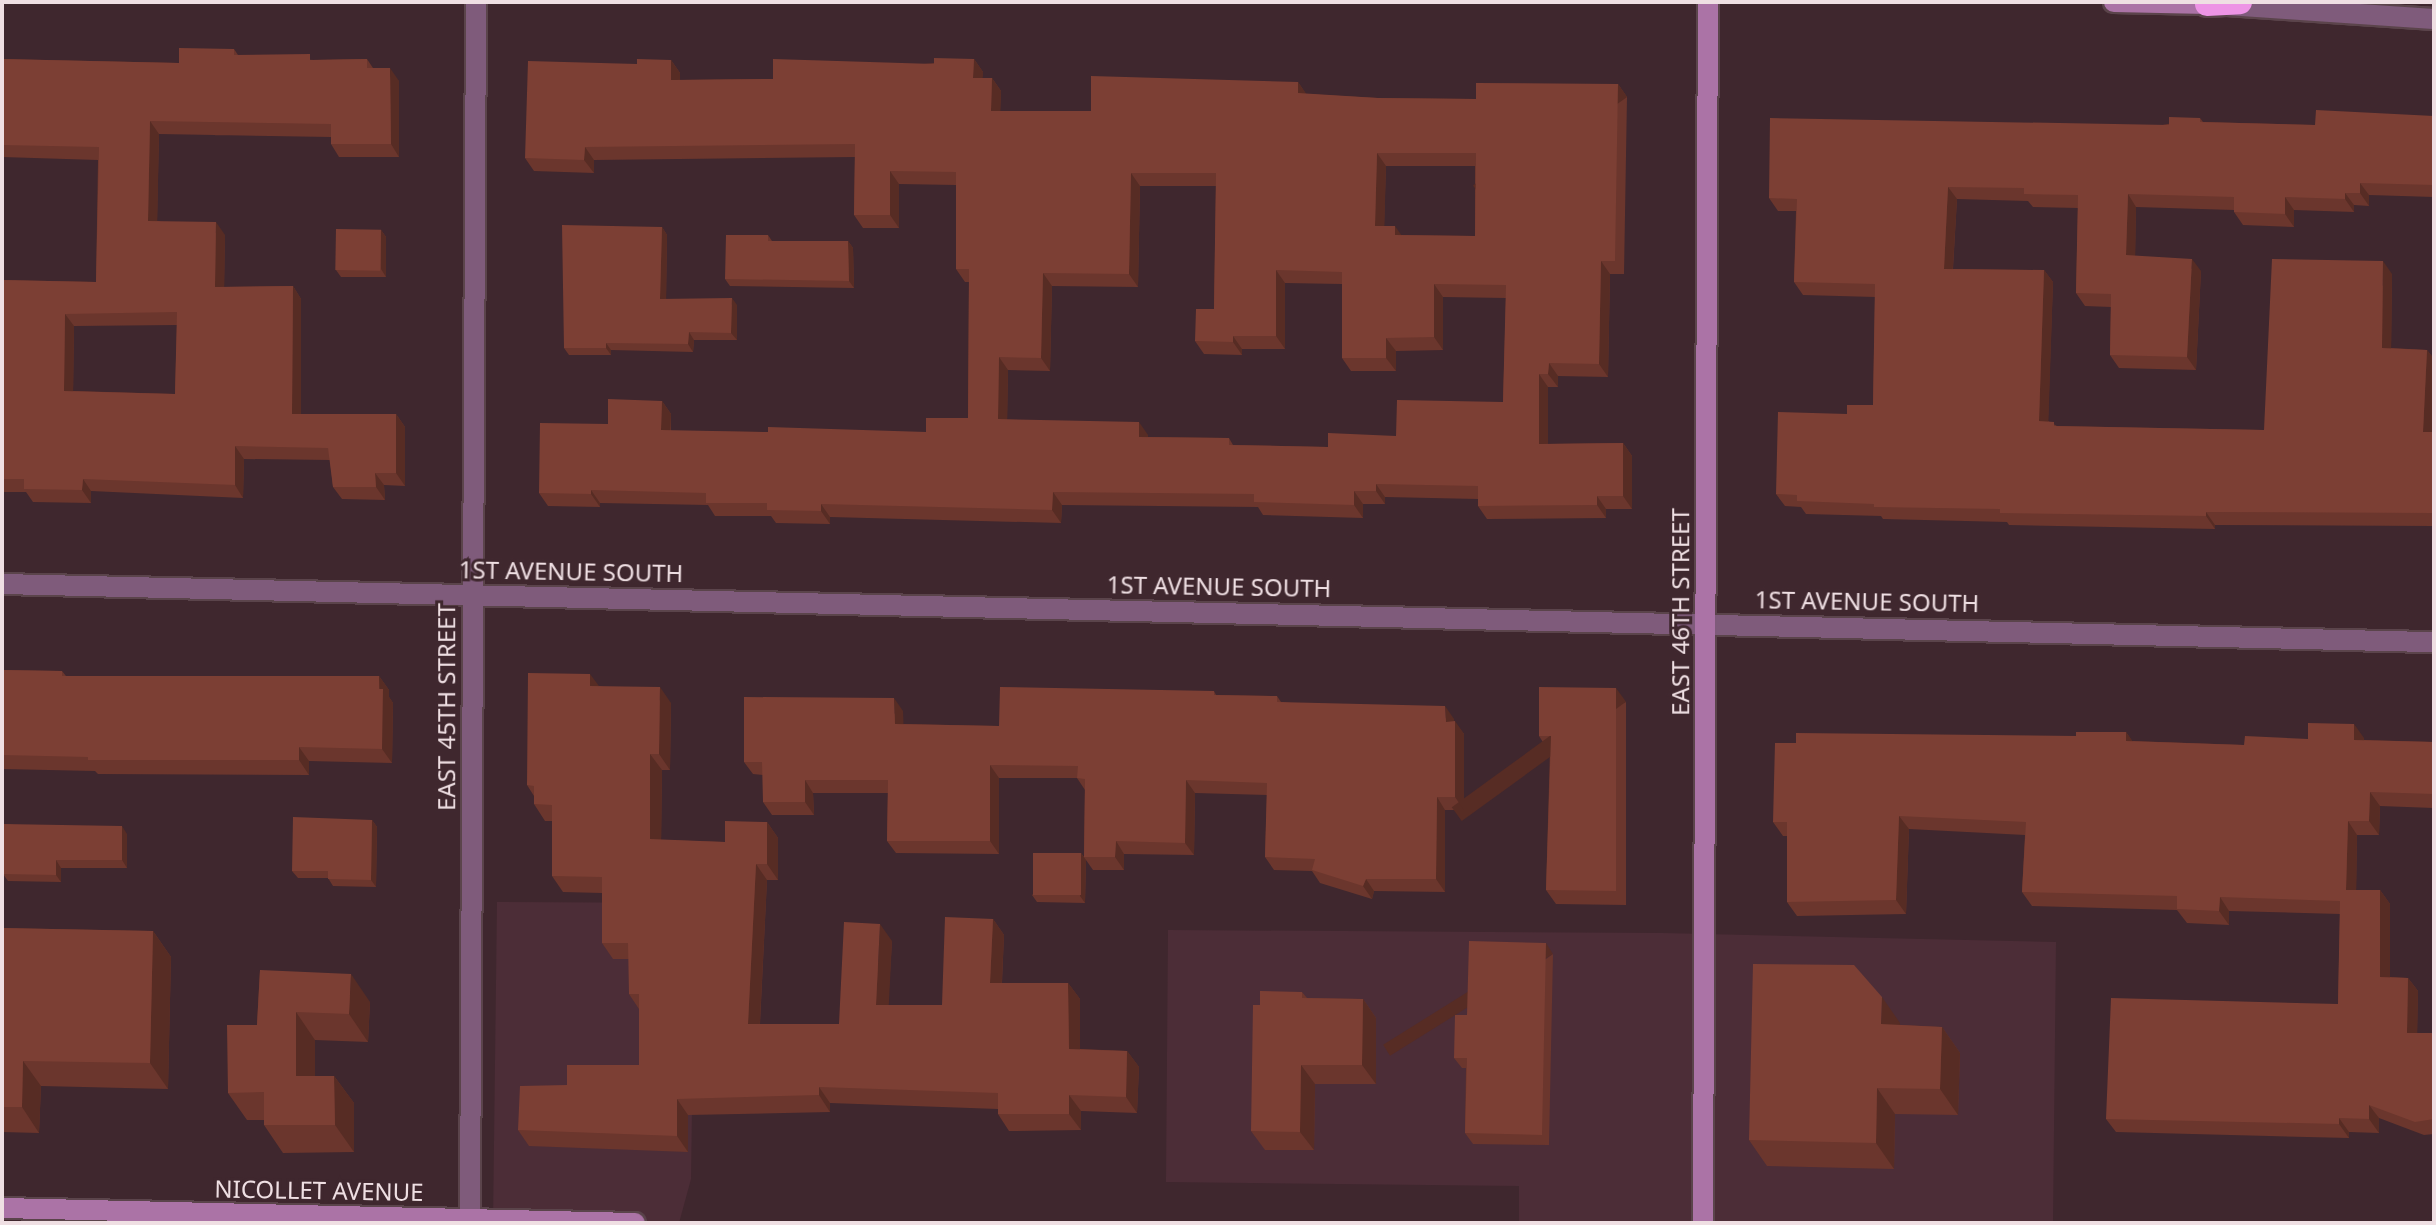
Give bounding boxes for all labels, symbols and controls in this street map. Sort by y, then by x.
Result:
street label: EAST 46TH STREET [1666,508,1694,716]
street label: 1ST AVENUE SOUTH [458,555,684,587]
street label: 1ST AVENUE SOUTH [1106,570,1332,602]
street label: 1ST AVENUE SOUTH [1754,585,1980,617]
street label: EAST 45TH STREET [432,603,460,811]
street label: NICOLLET AVENUE [214,1174,424,1206]

